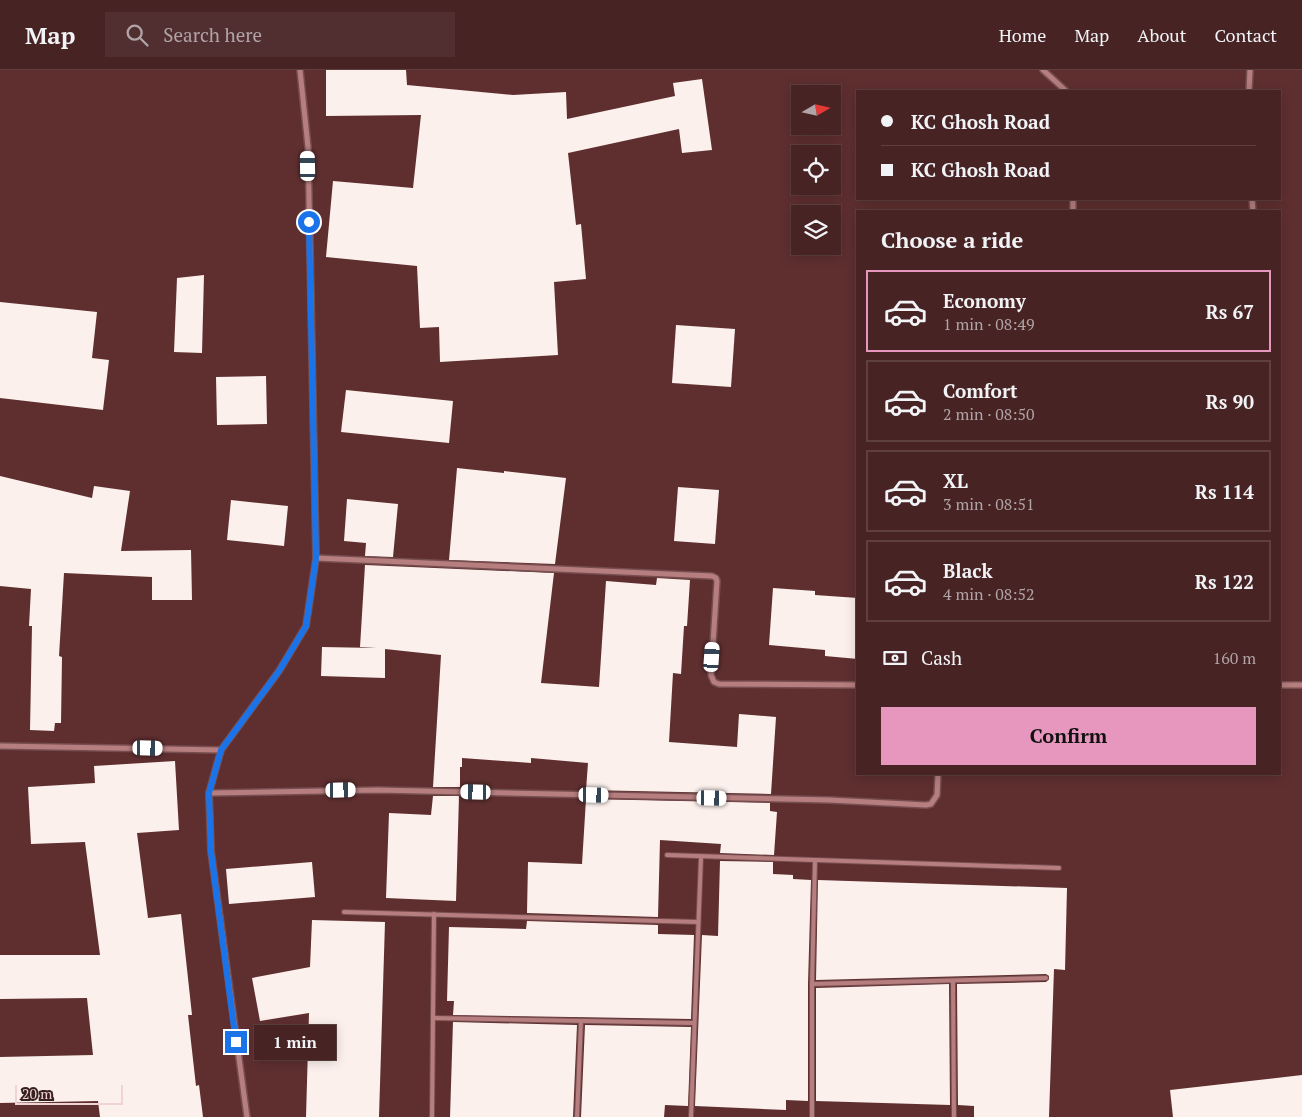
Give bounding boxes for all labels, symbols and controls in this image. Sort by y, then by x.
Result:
search box [105,12,455,57]
text: Map [25,19,75,51]
icon: search [123,21,151,49]
text: Search here [163,22,262,47]
text: Home [999,23,1046,47]
text: Map [1074,23,1109,47]
text: About [1137,23,1186,47]
text: Contact [1214,23,1277,47]
north arrow [791,85,841,135]
map controls [791,85,841,255]
text: KC Ghosh Road [911,109,1050,134]
button: locate [791,145,841,195]
car [300,151,315,181]
text: KC Ghosh Road [911,157,1050,182]
button: layers [791,205,841,255]
route start [298,211,320,233]
text: Choose a ride [881,225,1023,254]
text: Economy [943,288,1026,313]
icon: car [883,289,928,334]
text: Rs 67 [1206,299,1254,324]
text: 1 min · 08:49 [943,313,1035,335]
text: Comfort [943,378,1018,403]
icon: car [883,379,928,424]
text: Rs 90 [1206,389,1254,414]
text: 2 min · 08:50 [943,403,1035,425]
text: XL [943,468,968,493]
icon: car [883,469,928,514]
text: Rs 114 [1195,479,1254,504]
text: 3 min · 08:51 [943,493,1035,515]
text: Black [943,558,993,583]
icon: car [883,559,928,604]
text: Rs 122 [1195,569,1254,594]
text: 4 min · 08:52 [943,583,1035,605]
car [703,642,720,672]
icon: cash [881,644,909,672]
text: Cash [921,645,962,670]
text: 160 m [1213,647,1256,669]
button: Confirm [881,707,1256,765]
car [132,740,163,756]
car [325,782,356,798]
car [460,784,491,800]
car [578,787,609,803]
car [696,790,727,806]
callout: 1 min [254,1024,336,1060]
route end [225,1031,247,1053]
text: 1 min [273,1031,317,1053]
scale bar [15,1082,122,1105]
text: 20 m [22,1084,52,1103]

